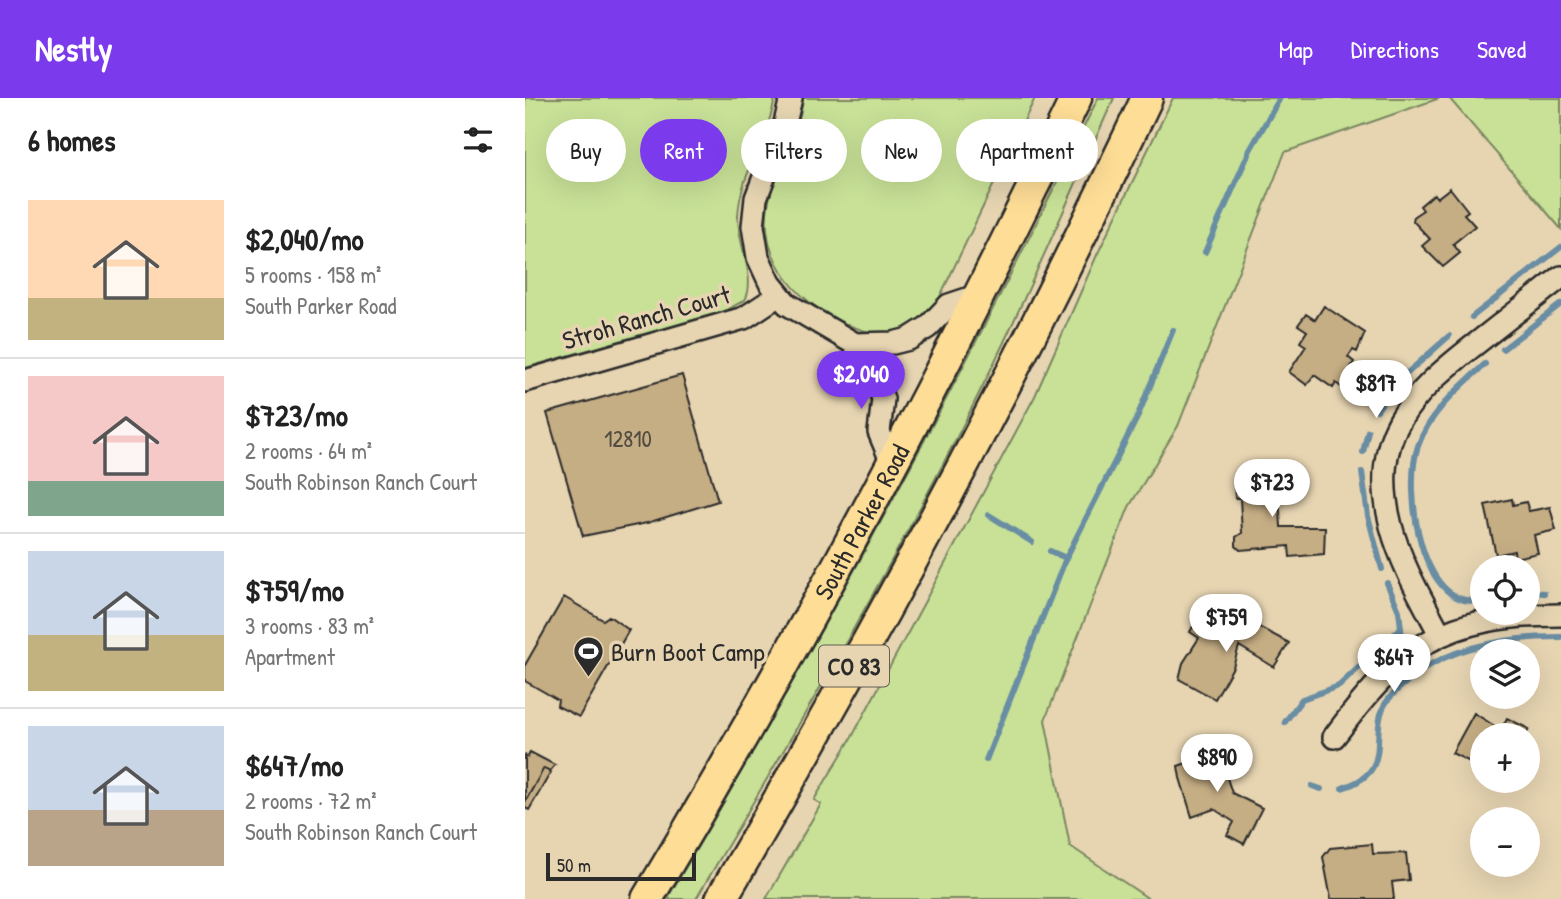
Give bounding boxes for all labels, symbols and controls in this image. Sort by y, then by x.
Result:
text: Nestly [35,27,112,71]
text: Map [1279,33,1313,65]
text: Directions [1351,33,1439,65]
text: Saved [1477,33,1526,65]
chip: Buy [546,119,626,182]
chip: Rent [640,119,727,182]
chip: Filters [741,119,847,182]
chip: New [861,119,942,182]
chip: Apartment [956,119,1098,182]
text: 6 homes [28,120,115,160]
icon: filters [459,121,497,159]
text: $2,040/mo [245,219,364,259]
icon: home [84,228,168,312]
text: 5 rooms · 158 m² [245,259,381,290]
street label: Stroh Ranch Court [558,276,735,358]
text: South Parker Road [245,290,396,321]
pin: $2,040 [804,352,918,411]
text: $2,040 [833,358,889,389]
pin: $817 [1335,360,1417,420]
text: $817 [1355,367,1397,398]
text: $723/mo [245,395,348,435]
icon: home [84,404,168,488]
house number: 12810 [604,423,652,454]
text: 2 rooms · 64 m² [245,435,372,466]
street label: South Parker Road [805,438,917,605]
pin: $723 [1231,460,1313,519]
text: South Robinson Ranch Court [245,466,477,497]
text: $723 [1250,466,1294,497]
map controls [1470,555,1540,877]
button: locate [1470,555,1540,625]
text: $759/mo [245,570,344,610]
icon: home [84,579,168,663]
pin: $759 [1185,594,1267,654]
text: $759 [1205,601,1247,632]
text: 3 rooms · 83 m² [245,610,374,641]
sports icon: Burn Boot Camp [571,634,605,678]
place label: Burn Boot Camp [611,634,765,669]
pin: $647 [1353,634,1435,694]
button: layers [1470,639,1540,709]
text: Apartment [245,641,335,672]
text: $647 [1374,641,1414,672]
road number: CO 83 [819,646,889,686]
button: + [1470,723,1540,793]
pin: $890 [1176,734,1258,794]
text: $890 [1197,741,1237,772]
text: $647/mo [245,745,343,785]
icon: home [84,754,168,838]
text: 2 rooms · 72 m² [245,785,377,816]
button: − [1470,807,1540,877]
text: South Robinson Ranch Court [245,816,477,847]
scale bar [546,850,697,882]
text: 50 m [557,852,591,878]

